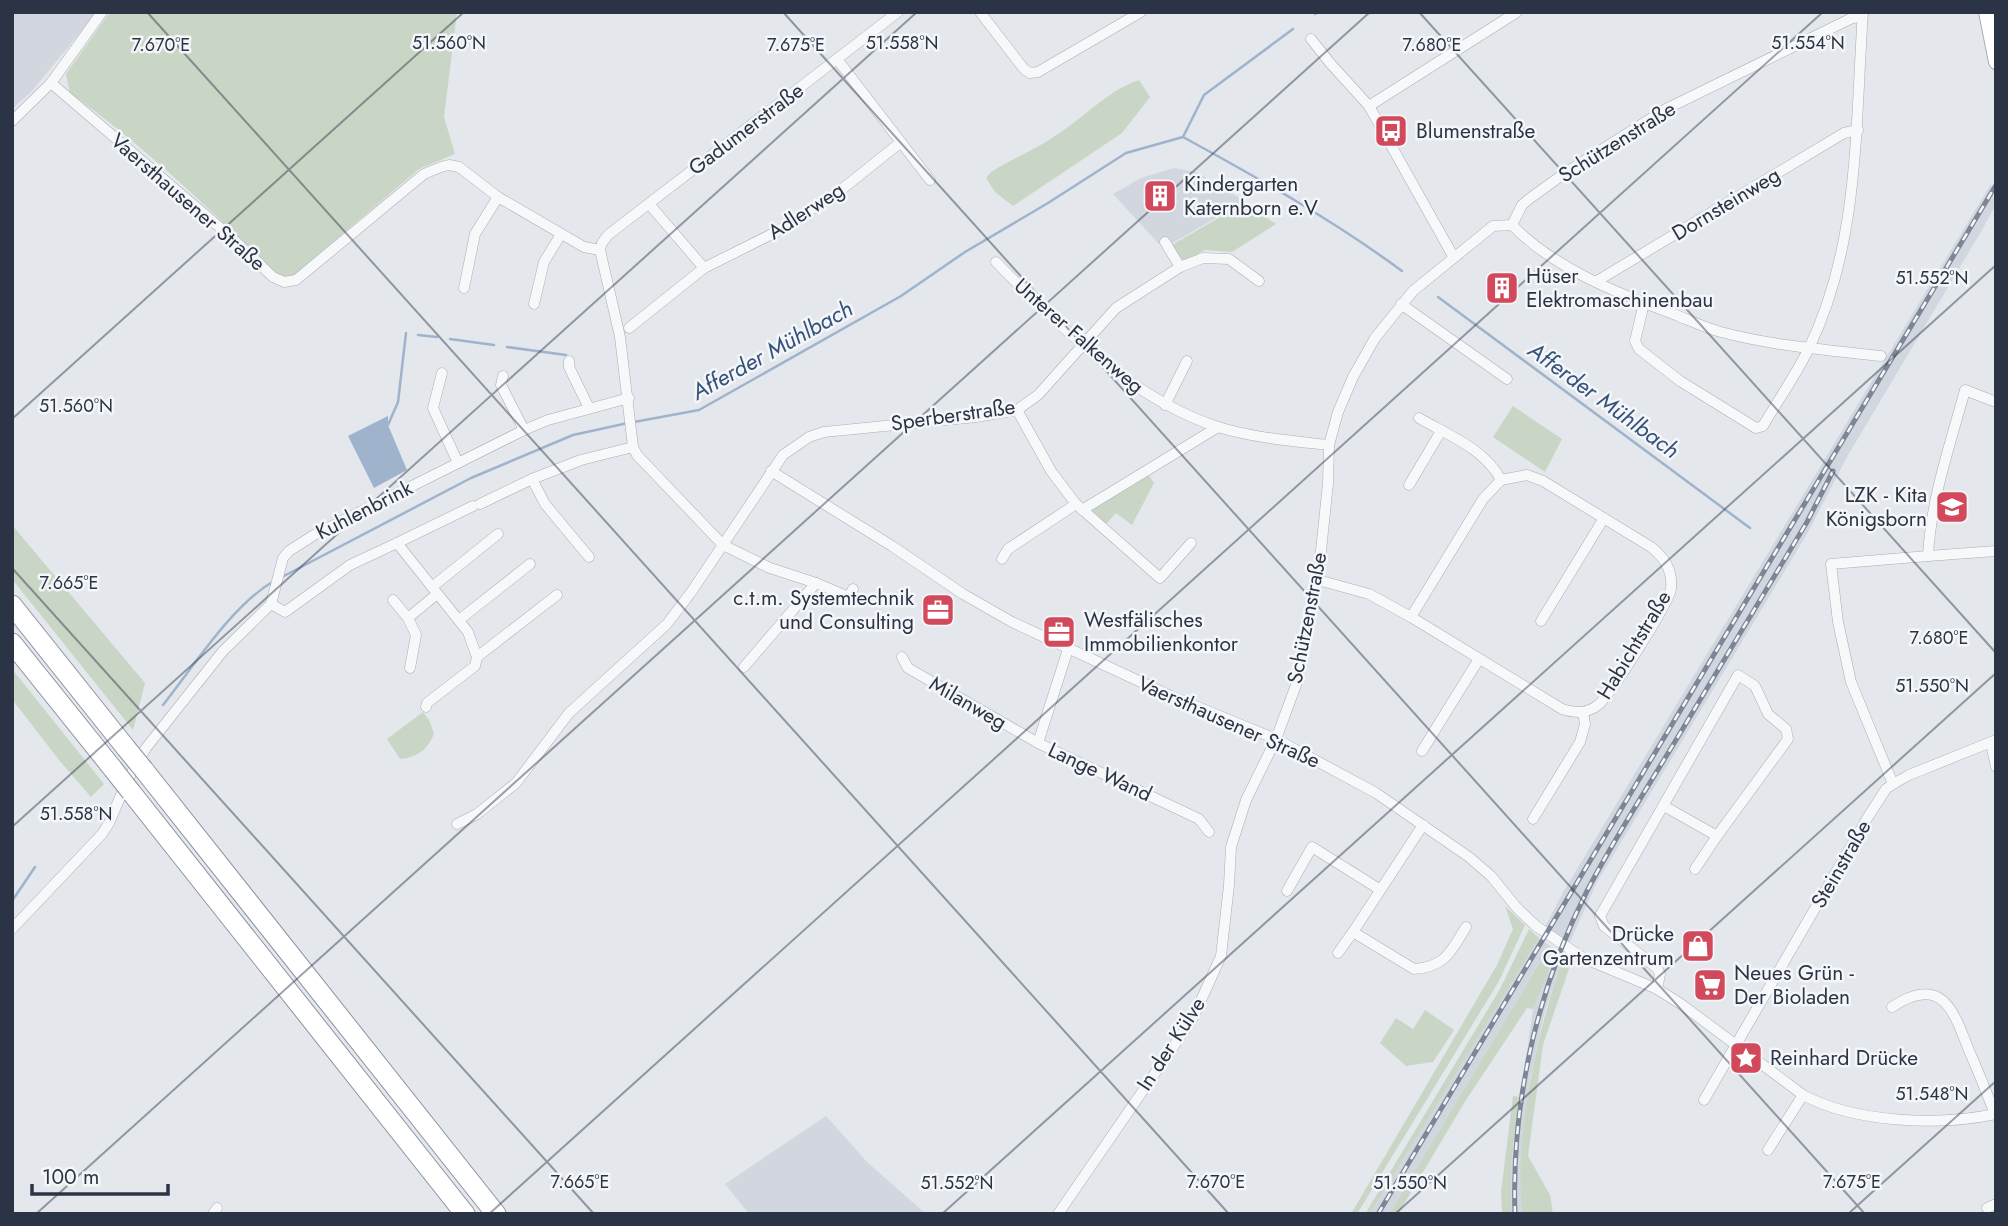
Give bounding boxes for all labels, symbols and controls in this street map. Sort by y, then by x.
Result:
text: 51.560°N [412,30,486,56]
text: 51.558°N [866,30,938,56]
text: 51.554°N [1771,30,1845,56]
text: 7.670°E [132,32,190,58]
text: 7.675°E [767,32,825,58]
text: 7.680°E [1403,32,1461,58]
street label: Gadumerstraße [682,76,810,182]
street label: Schützenstraße [1553,94,1682,190]
bus stop icon: Blumenstraße [1372,112,1410,150]
place label: Blumenstraße [1416,116,1535,146]
street label: Vaersthausener Straße [104,126,272,278]
street label: Dornsteinweg [1666,160,1786,248]
place label: Kindergarten Katernborn e.V [1184,169,1318,223]
street label: Adlerweg [762,175,850,247]
building icon: Kindergarten Katernborn e.V [1141,177,1179,215]
place label: Hüser Elektromaschinenbau [1526,261,1713,315]
text: 51.552°N [1895,265,1969,291]
building icon: Hüser Elektromaschinenbau [1483,269,1521,307]
street label: Unterer Falkenweg [1007,271,1151,401]
water label: Afferder Mühlbach [684,292,859,409]
water label: Afferder Mühlbach [1520,333,1687,467]
street label: Sperberstraße [889,391,1017,439]
text: 51.560°N [39,393,113,419]
street label: Kuhlenbrink [310,472,418,547]
place label: LZK - Kita Königsborn [1826,480,1927,534]
school or university icon: LZK - Kita Königsborn [1933,488,1971,526]
street label: Schützenstraße [1280,550,1334,686]
text: 7.665°E [40,570,98,596]
place label: c.t.m. Systemtechnik und Consulting [733,583,915,637]
street label: Habichtstraße [1590,585,1678,705]
office icon: c.t.m. Systemtechnik und Consulting [919,591,957,629]
place label: Westfälisches Immobilienkontor [1084,605,1239,659]
office icon: Westfälisches Immobilienkontor [1040,613,1078,651]
text: 7.680°E [1910,625,1968,651]
street label: Vaersthausener Straße [1133,668,1325,776]
street label: Milanweg [924,669,1012,737]
text: 51.550°N [1895,673,1969,699]
street label: Lange Wand [1043,735,1157,809]
text: 51.558°N [40,801,112,827]
street label: Steinstraße [1804,814,1878,914]
place label: Drücke Gartenzentrum [1543,919,1674,973]
shop icon: Drücke Gartenzentrum [1679,927,1717,965]
place label: Neues Grün - Der Bioladen [1734,958,1855,1012]
supermarket icon: Neues Grün - Der Bioladen [1691,966,1729,1004]
street label: In der Külve [1129,991,1213,1097]
place icon: Reinhard Drücke [1727,1039,1765,1077]
place label: Reinhard Drücke [1770,1043,1918,1073]
text: 51.548°N [1895,1081,1969,1107]
scale bar [32,1152,168,1196]
text: 100 m [42,1162,99,1192]
text: 7.665°E [551,1169,609,1195]
text: 7.670°E [1187,1169,1245,1195]
text: 7.675°E [1823,1169,1881,1195]
text: 51.552°N [920,1170,994,1196]
text: 51.550°N [1373,1170,1447,1196]

